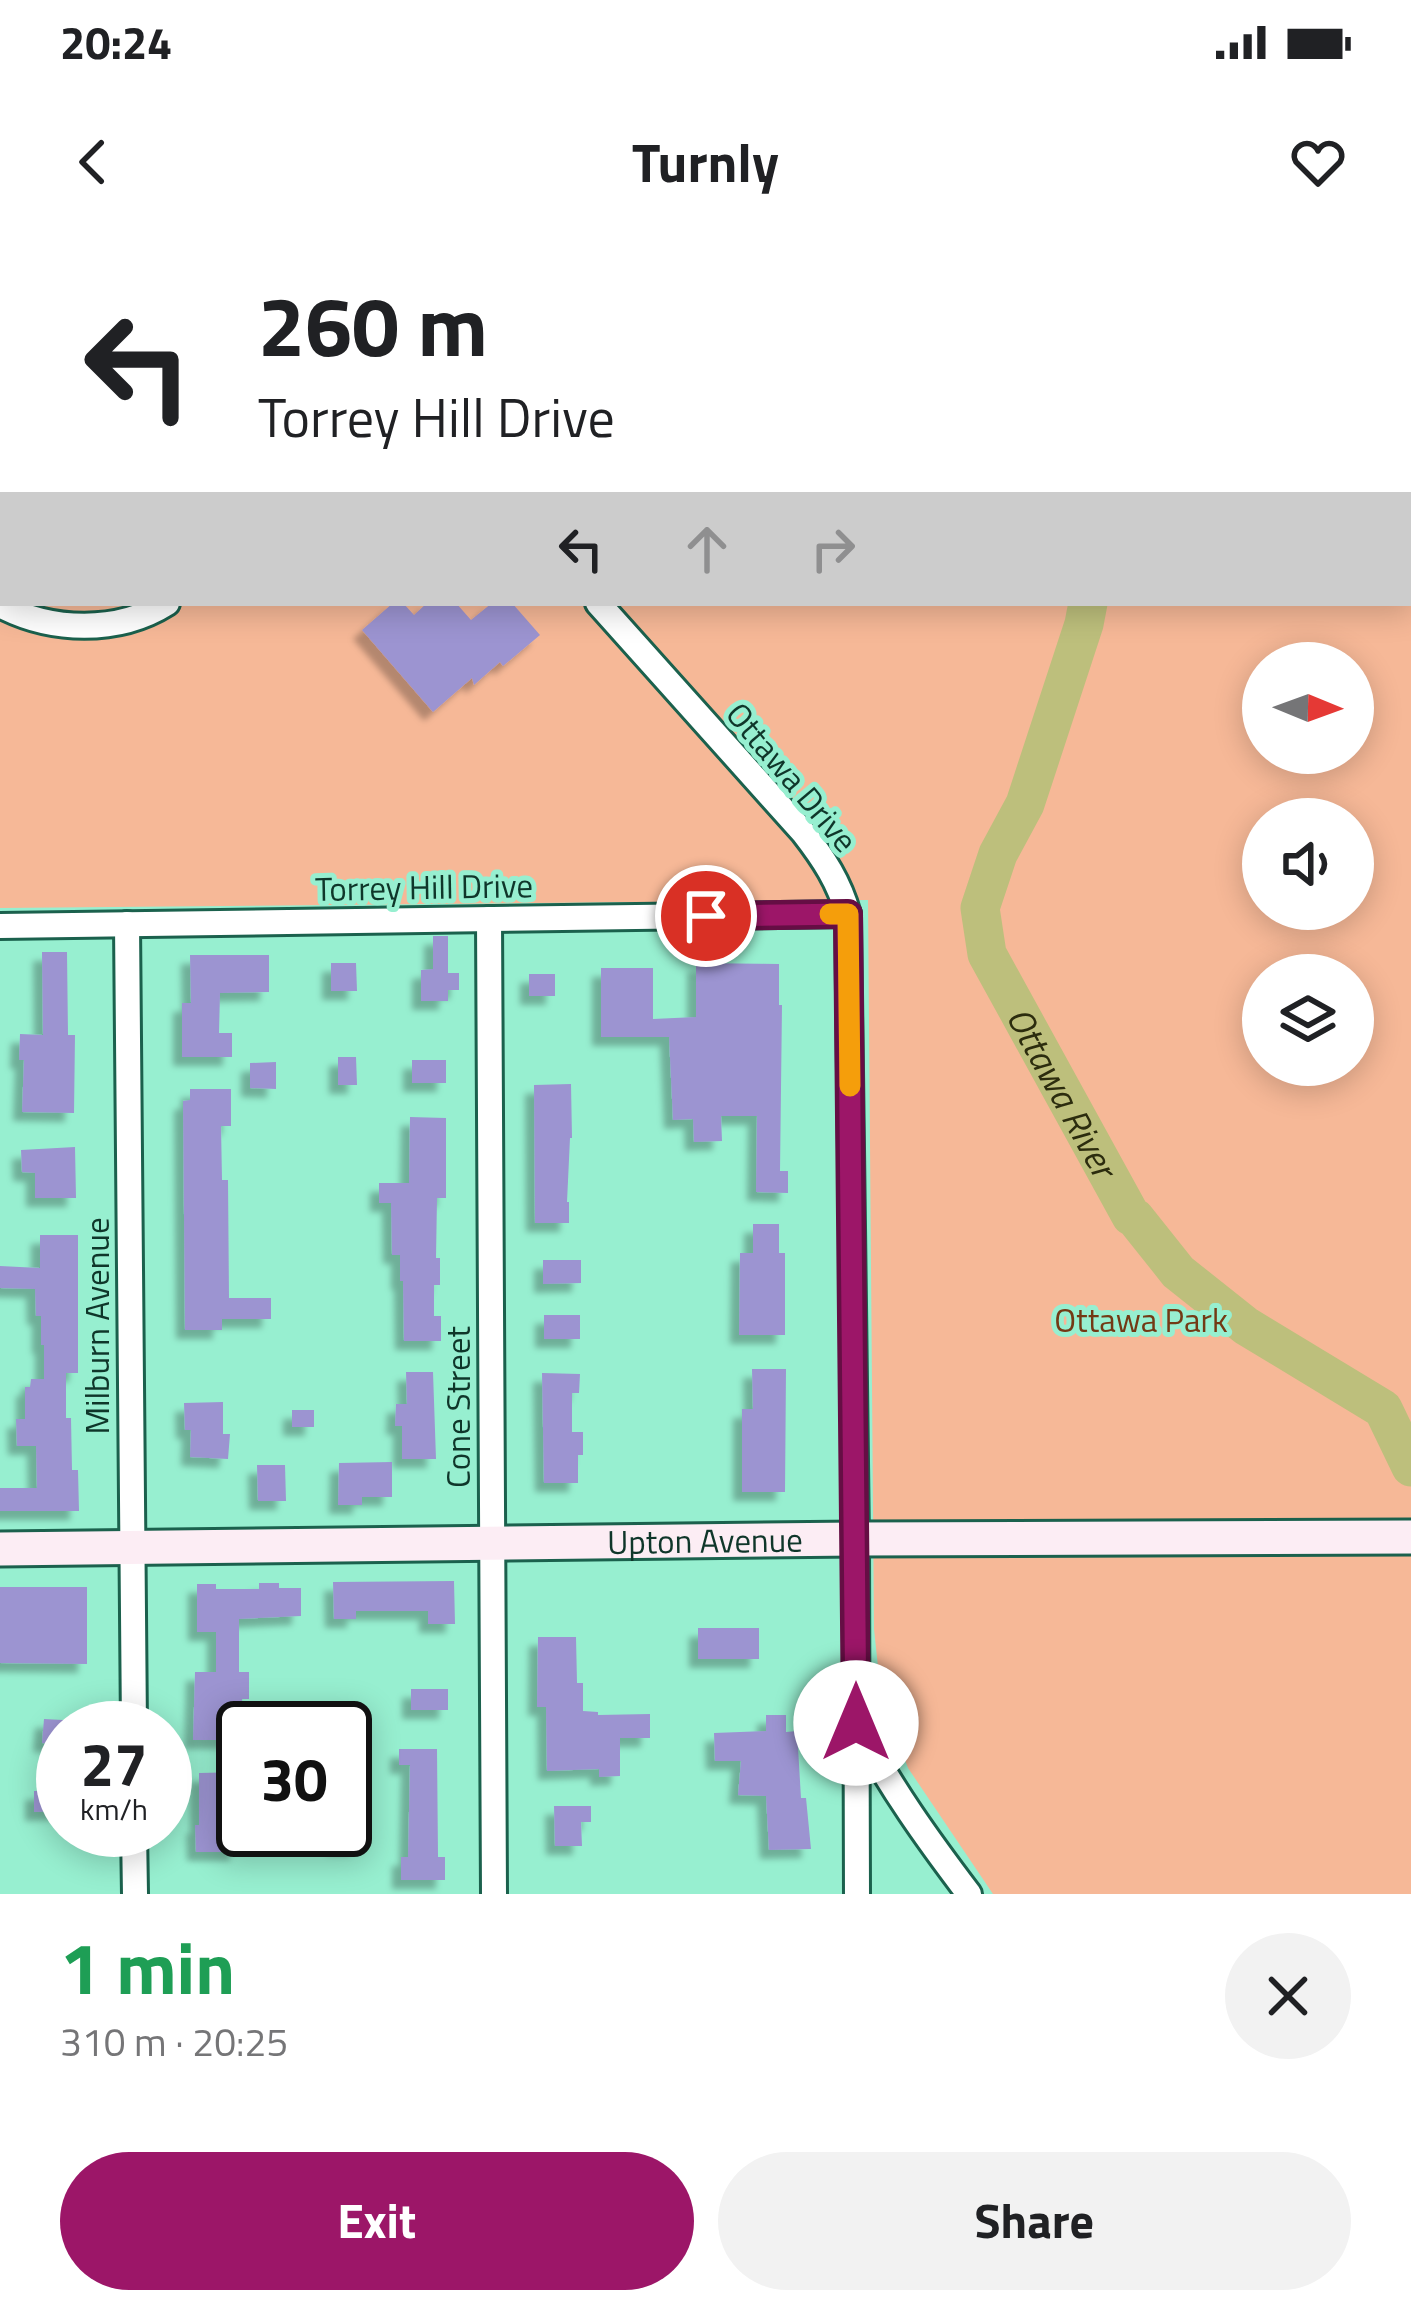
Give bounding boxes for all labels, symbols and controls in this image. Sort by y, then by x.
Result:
text: 20:24 [60,8,172,76]
text: Turnly [632,121,779,203]
icon: back [60,129,126,195]
icon: heart [1285,129,1351,195]
text: 260 m [258,261,488,389]
icon: left [60,288,216,444]
text: Torrey Hill Drive [258,376,615,458]
icon: left [548,516,614,582]
icon: ahead [674,516,740,582]
icon: right [800,516,866,582]
north arrow [1242,642,1374,774]
map controls [1242,642,1374,1086]
street label: Ottawa Drive [714,691,870,863]
button: sound [1242,798,1374,930]
street label: Torrey Hill Drive [315,860,533,914]
pin [655,865,757,967]
icon: arrive [673,883,739,949]
button: layers [1242,954,1374,1086]
water label: Ottawa River [993,996,1134,1191]
street label: Milburn Avenue [72,1217,122,1435]
park label: Ottawa Park [1054,1295,1228,1345]
street label: Cone Street [433,1326,483,1488]
street label: Upton Avenue [607,1515,803,1567]
position arrow [793,1660,919,1786]
speed limit sign: 30 [216,1701,372,1857]
text: 27 [80,1718,148,1809]
text: km/h [80,1786,148,1832]
text: 1 min [60,1912,235,2022]
button: close [1225,1933,1351,2059]
text: 310 m · 20:25 [60,2012,288,2071]
button: Exit [60,2152,694,2290]
button: Share [718,2152,1351,2290]

